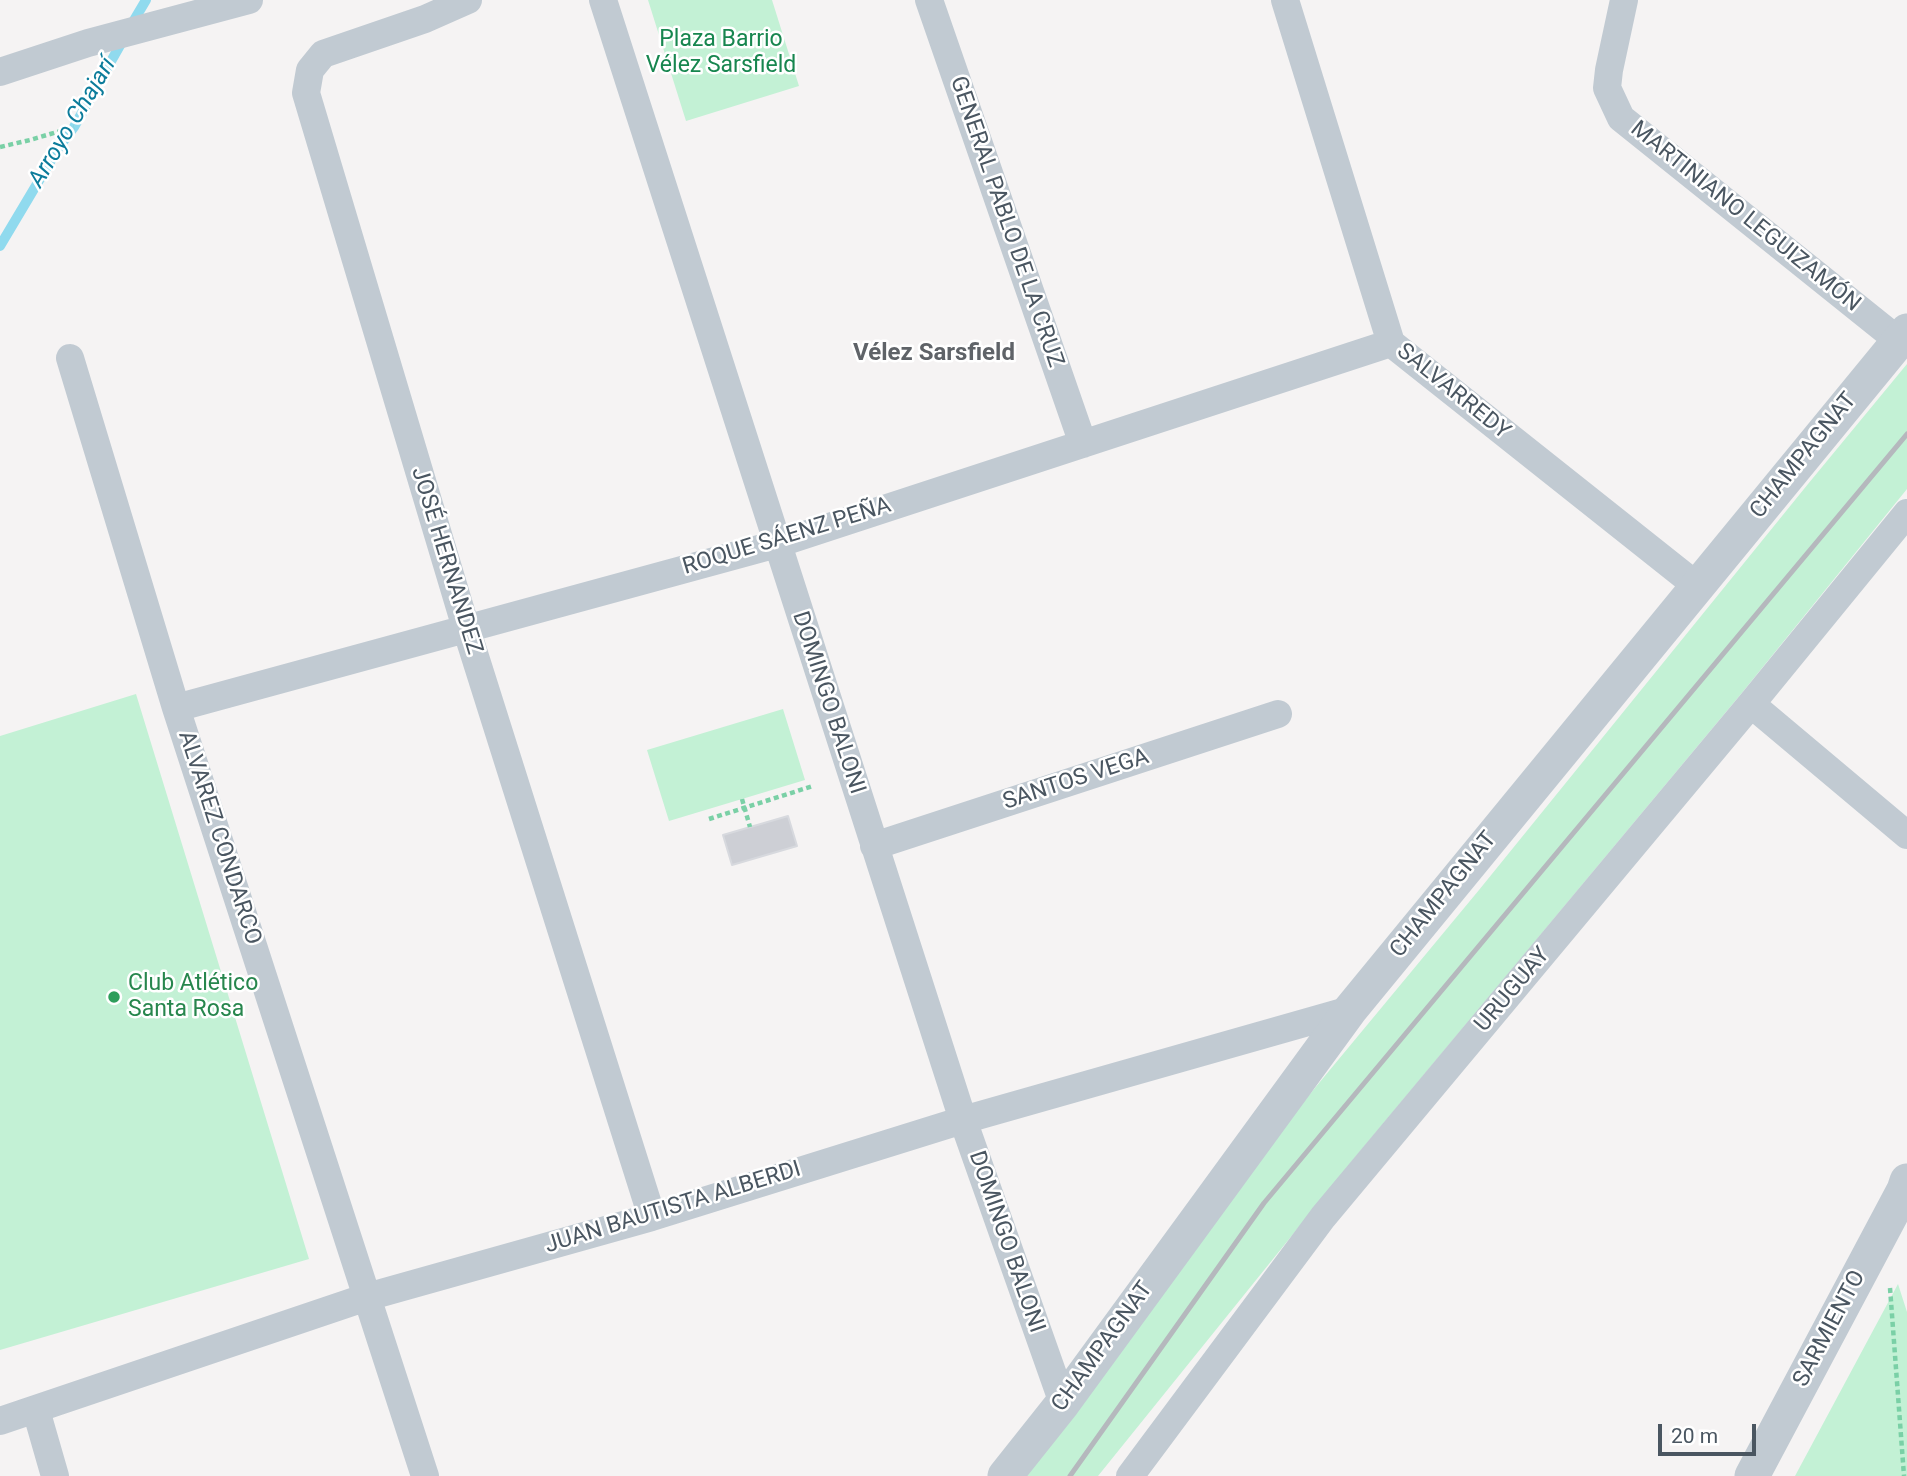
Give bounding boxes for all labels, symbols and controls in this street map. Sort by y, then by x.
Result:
park label: Plaza Barrio Vélez Sarsfield [646,26,796,80]
water label: Arroyo Chajarí [23,53,123,193]
street label: GENERAL PABLO DE LA CRUZ [943,73,1069,371]
street label: MARTINIANO LEGUIZAMÓN [1624,116,1866,318]
street label: SALVARREDY [1391,338,1515,446]
district label: Vélez Sarsfield [853,340,1015,368]
street label: CHAMPAGNAT [1745,387,1863,525]
street label: JOSÉ HERNANDEZ [404,464,488,658]
street label: ROQUE SÁENZ PEÑA [680,492,894,582]
street label: DOMINGO BALONI [785,608,871,798]
street label: ALVAREZ CONDARCO [171,728,267,948]
street label: SANTOS VEGA [1000,743,1152,817]
street label: CHAMPAGNAT [1385,826,1503,964]
street label: URUGUAY [1470,942,1556,1038]
place label: Club Atlético Santa Rosa [128,970,258,1024]
marker: Club Atlético Santa Rosa [106,989,122,1005]
street label: DOMINGO BALONI [962,1148,1050,1336]
street label: JUAN BAUTISTA ALBERDI [542,1156,804,1260]
street label: SARMIENTO [1788,1266,1872,1392]
street label: CHAMPAGNAT [1047,1277,1159,1417]
scale bar [1662,1410,1760,1454]
text: 20 m [1671,1424,1718,1448]

